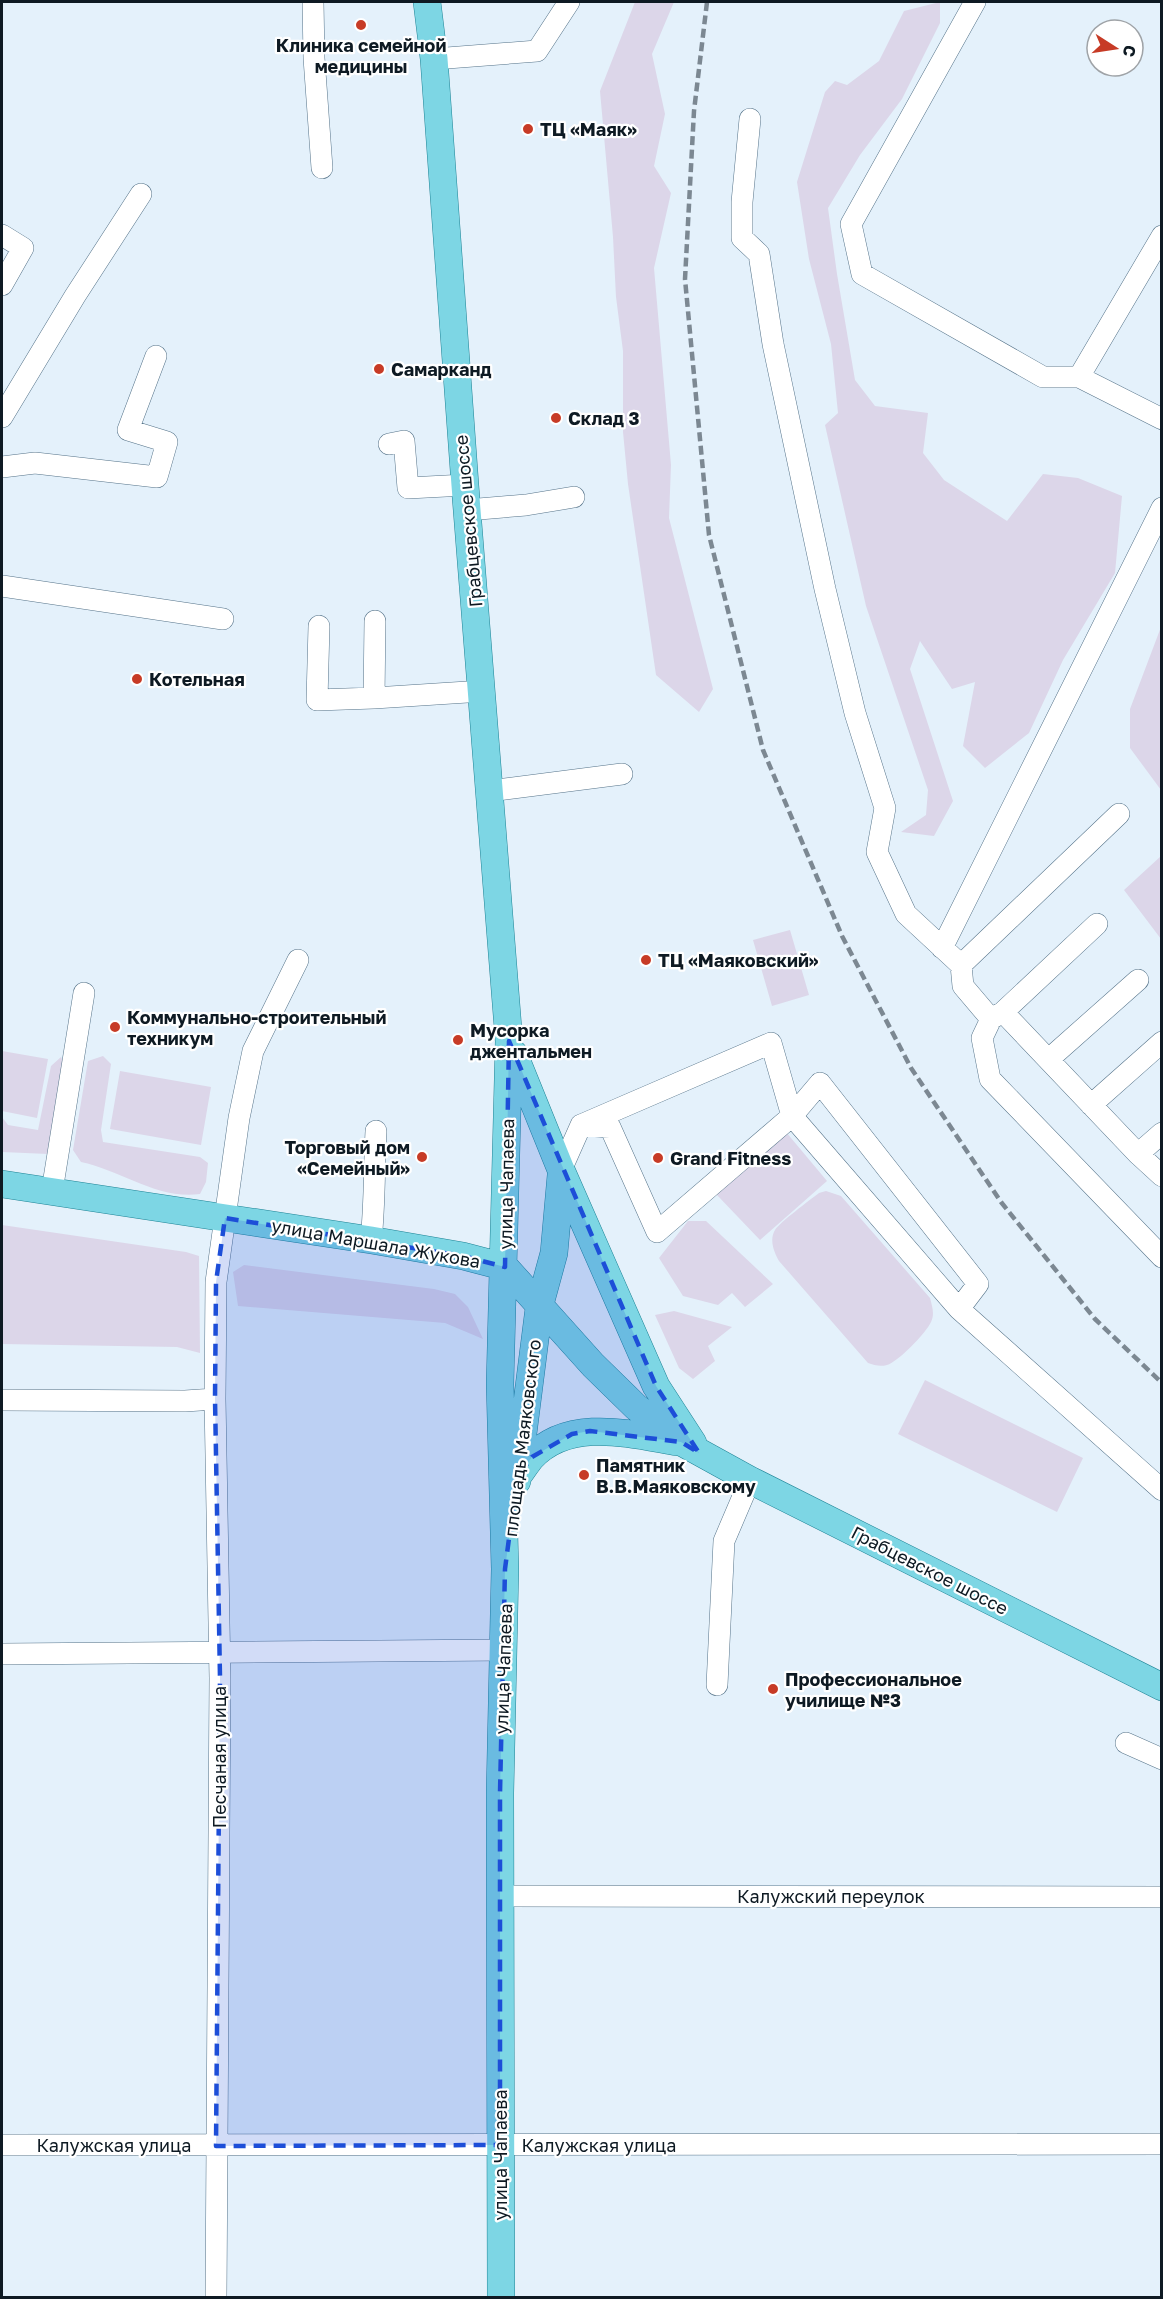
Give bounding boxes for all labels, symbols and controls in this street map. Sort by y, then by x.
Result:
marker: Клиника семейной медицины [354,18,368,32]
north arrow [1085,18,1145,78]
place label: Клиника семейной медицины [276,34,446,77]
text: С [1119,43,1141,59]
place label: ТЦ «Маяк» [540,118,637,140]
marker: ТЦ «Маяк» [521,122,535,136]
place label: Самарканд [391,358,492,380]
marker: Самарканд [372,362,386,376]
place label: Склад 3 [568,407,639,429]
marker: Склад 3 [549,411,563,425]
street label: Грабцевское шоссе [450,434,486,608]
place label: Котельная [149,668,245,690]
marker: Котельная [130,672,144,686]
place label: ТЦ «Маяковский» [658,949,819,971]
marker: ТЦ «Маяковский» [639,953,653,967]
place label: Коммунально-строительный техникум [127,1006,387,1049]
place label: Мусорка джентальмен [470,1019,592,1062]
marker: Коммунально-строительный техникум [108,1020,122,1034]
marker: Мусорка джентальмен [451,1033,465,1047]
street label: улица Чапаева [494,1118,518,1250]
place label: Торговый дом «Семейный» [284,1136,410,1179]
place label: Grand Fitness [670,1147,791,1169]
marker: Торговый дом «Семейный» [415,1150,429,1164]
marker: Grand Fitness [651,1151,665,1165]
street label: улица Маршала Жукова [270,1214,482,1272]
street label: площадь Маяковского [499,1338,545,1538]
place label: Памятник В.В.Маяковскому [596,1454,756,1497]
marker: Памятник В.В.Маяковскому [577,1468,591,1482]
street label: Грабцевское шоссе [848,1521,1012,1619]
street label: улица Чапаева [490,1603,516,1735]
place label: Профессиональное училище №3 [785,1668,962,1711]
marker: Профессиональное училище №3 [766,1682,780,1696]
street label: Песчаная улица [208,1686,230,1828]
street label: Калужский переулок [737,1885,925,1907]
street label: улица Чапаева [489,2089,511,2221]
street label: Калужская улица [36,2134,192,2156]
street label: Калужская улица [521,2134,677,2156]

